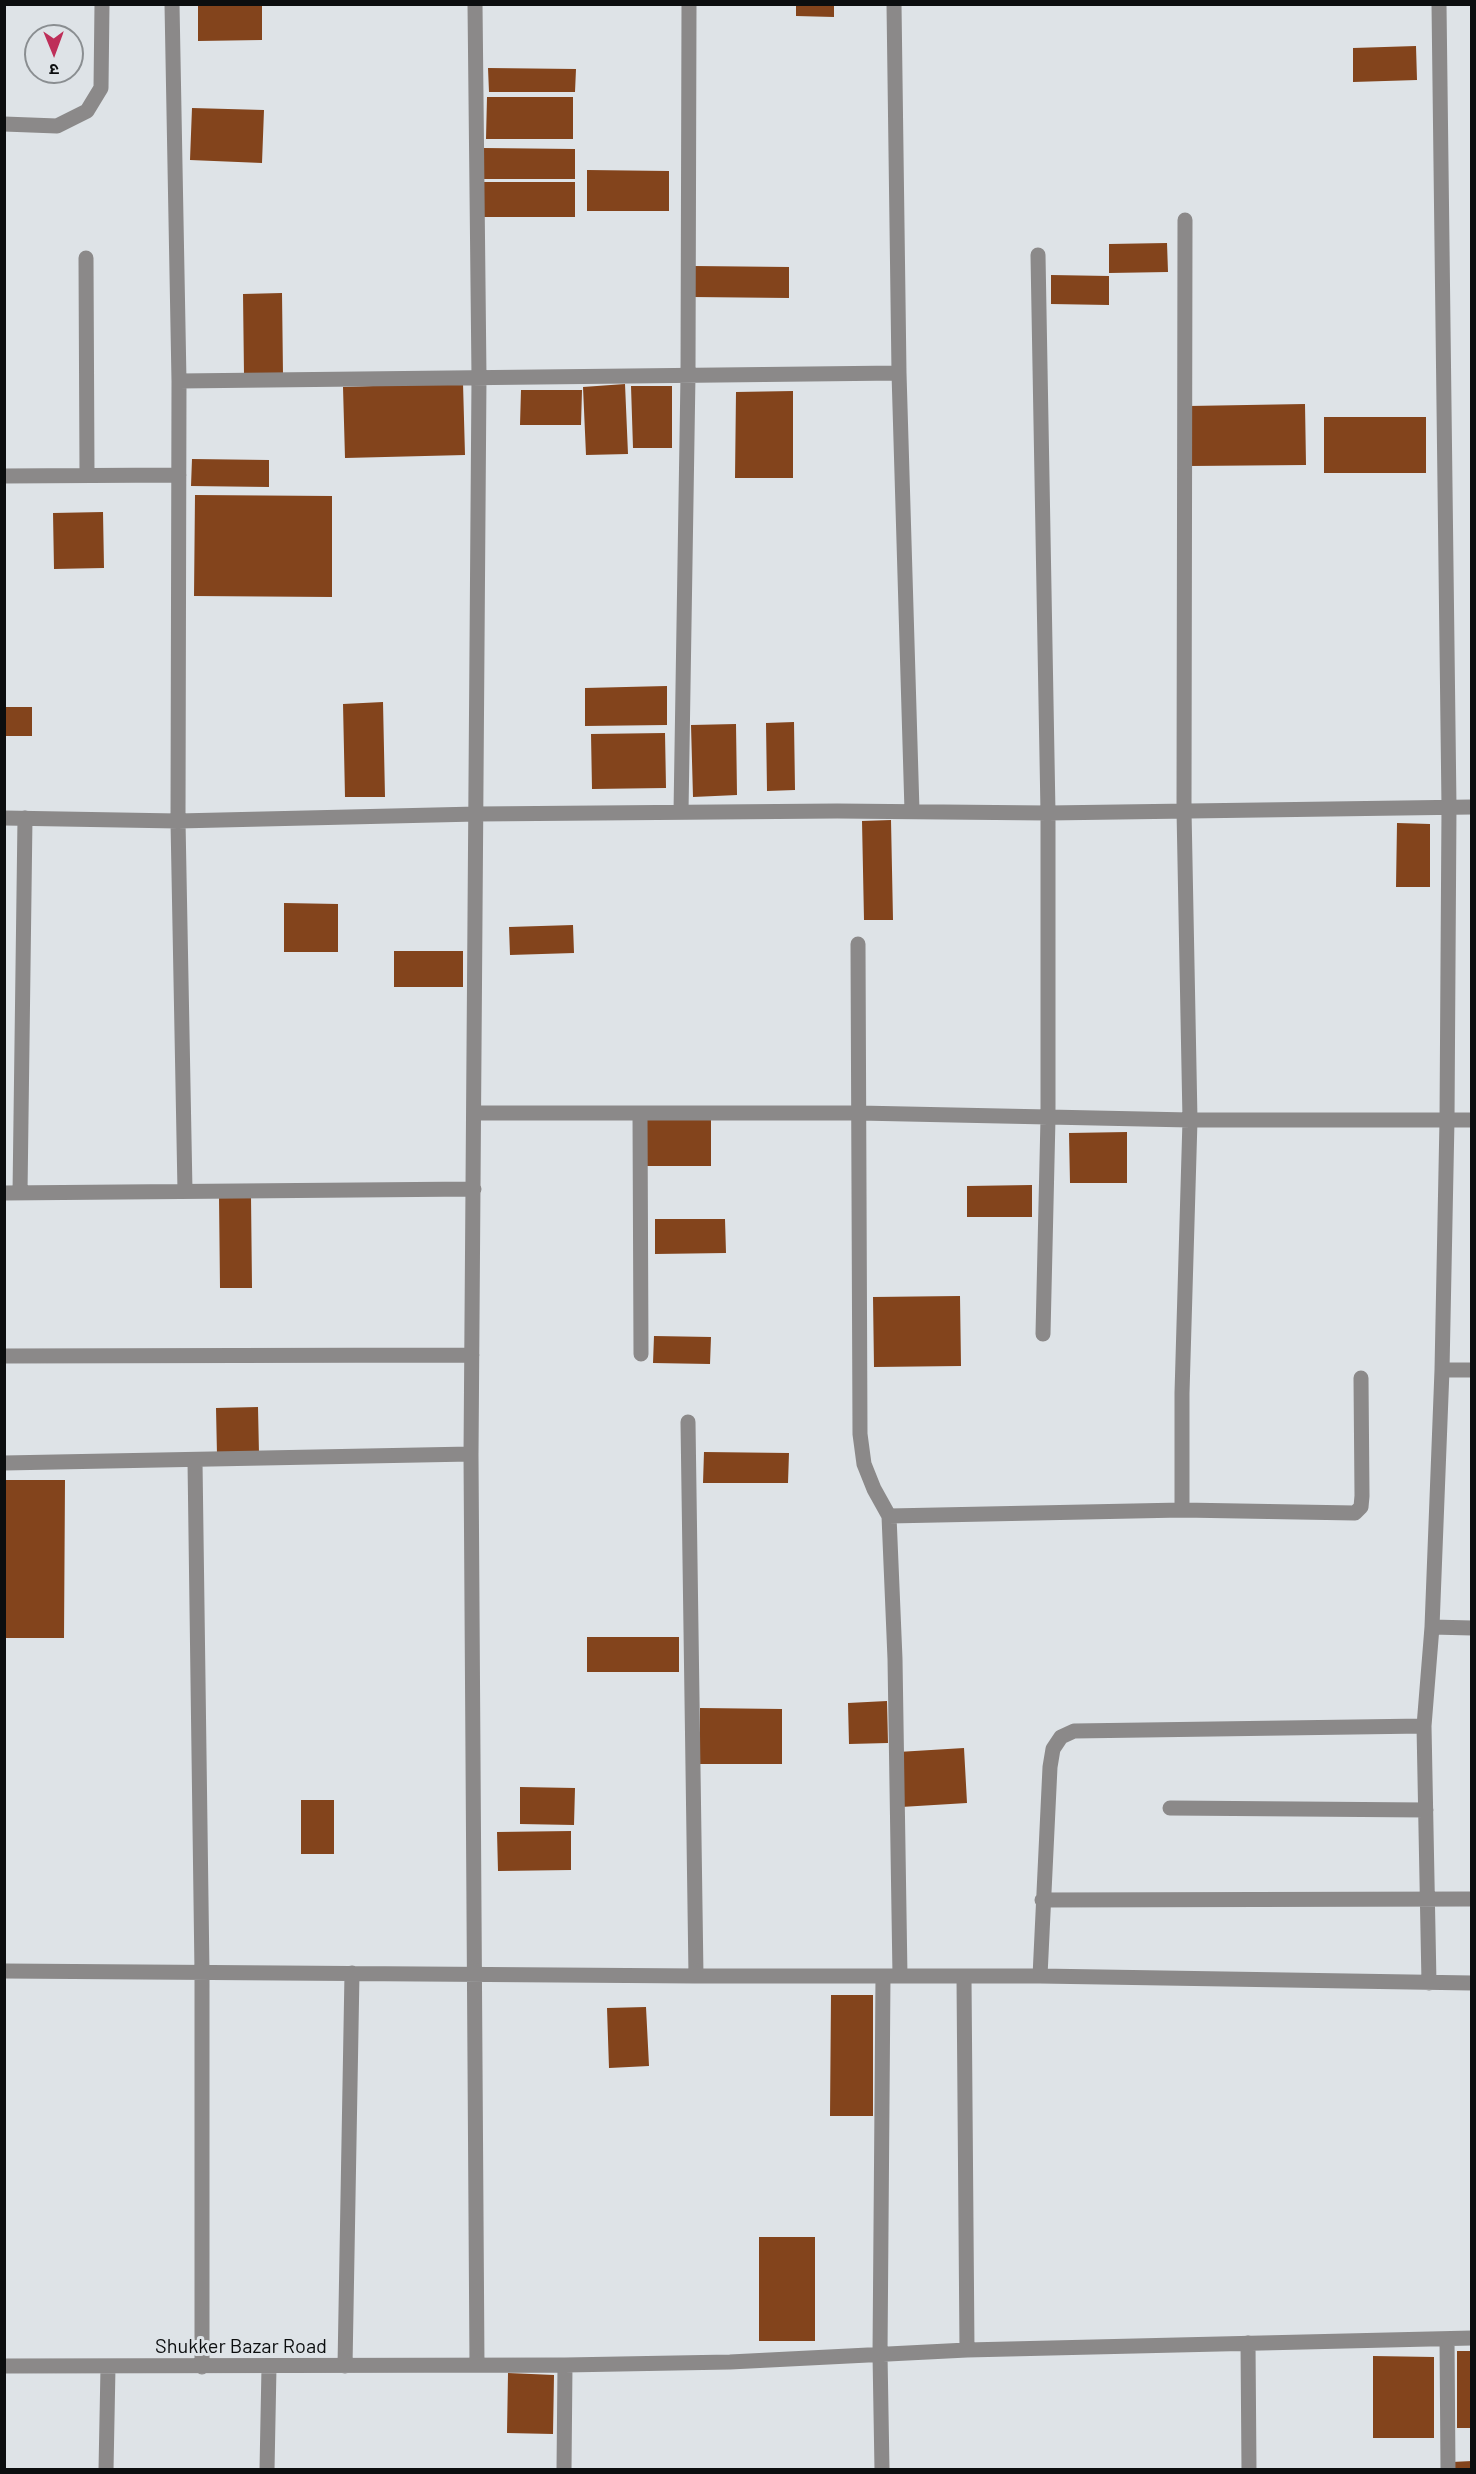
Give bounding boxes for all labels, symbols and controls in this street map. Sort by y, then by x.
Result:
north arrow [24,24,84,84]
text: उ [49,61,59,80]
street label: Shukker Bazar Road [155,2334,327,2358]

